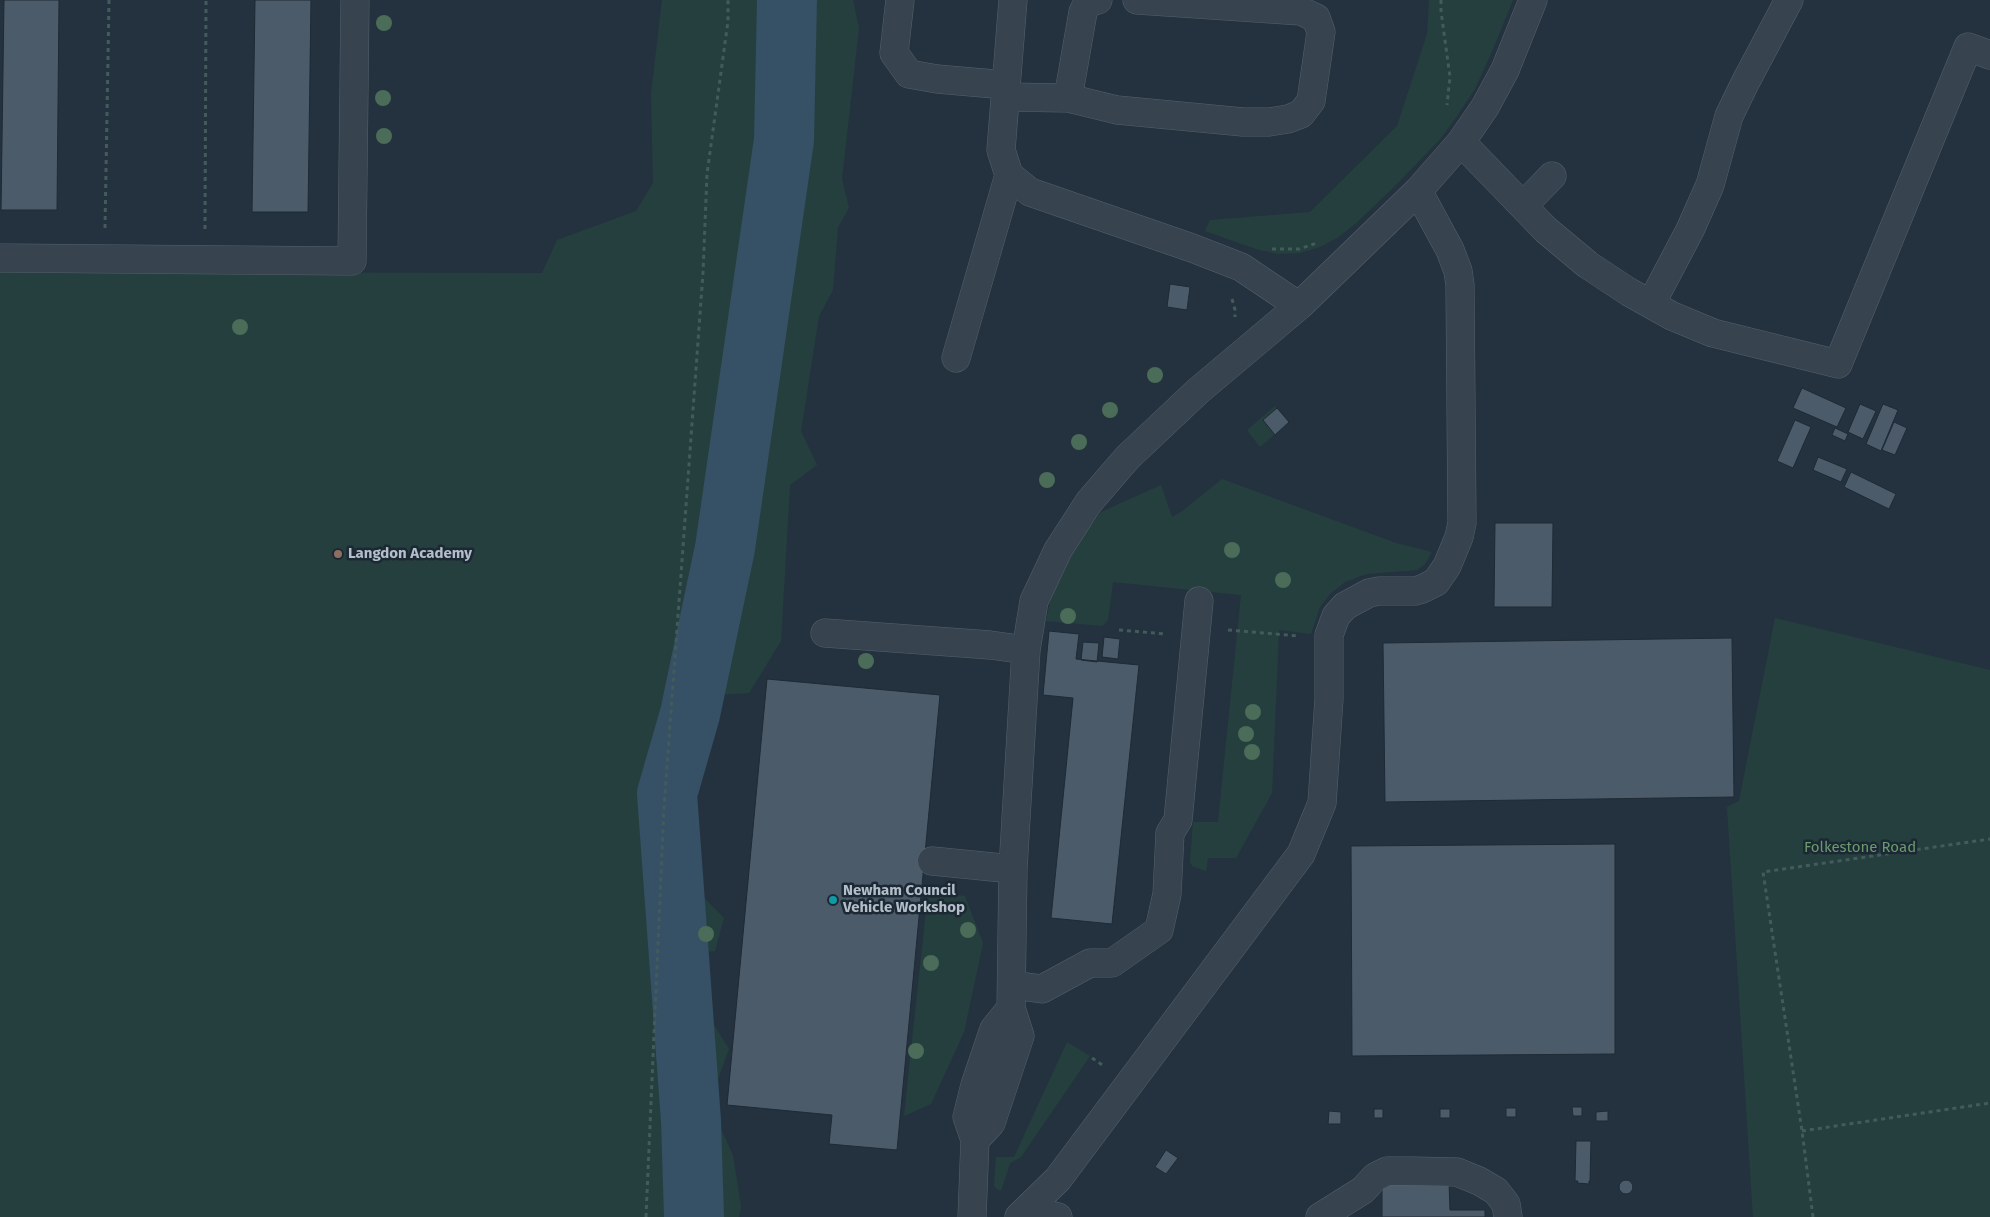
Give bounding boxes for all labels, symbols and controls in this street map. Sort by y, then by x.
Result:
place label: Langdon Academy [348,545,472,563]
marker: Langdon Academy [332,548,344,560]
park label: Folkestone Road [1804,839,1916,857]
place label: Newham Council Vehicle Workshop [843,882,965,917]
marker: Newham Council Vehicle Workshop [827,894,839,906]

